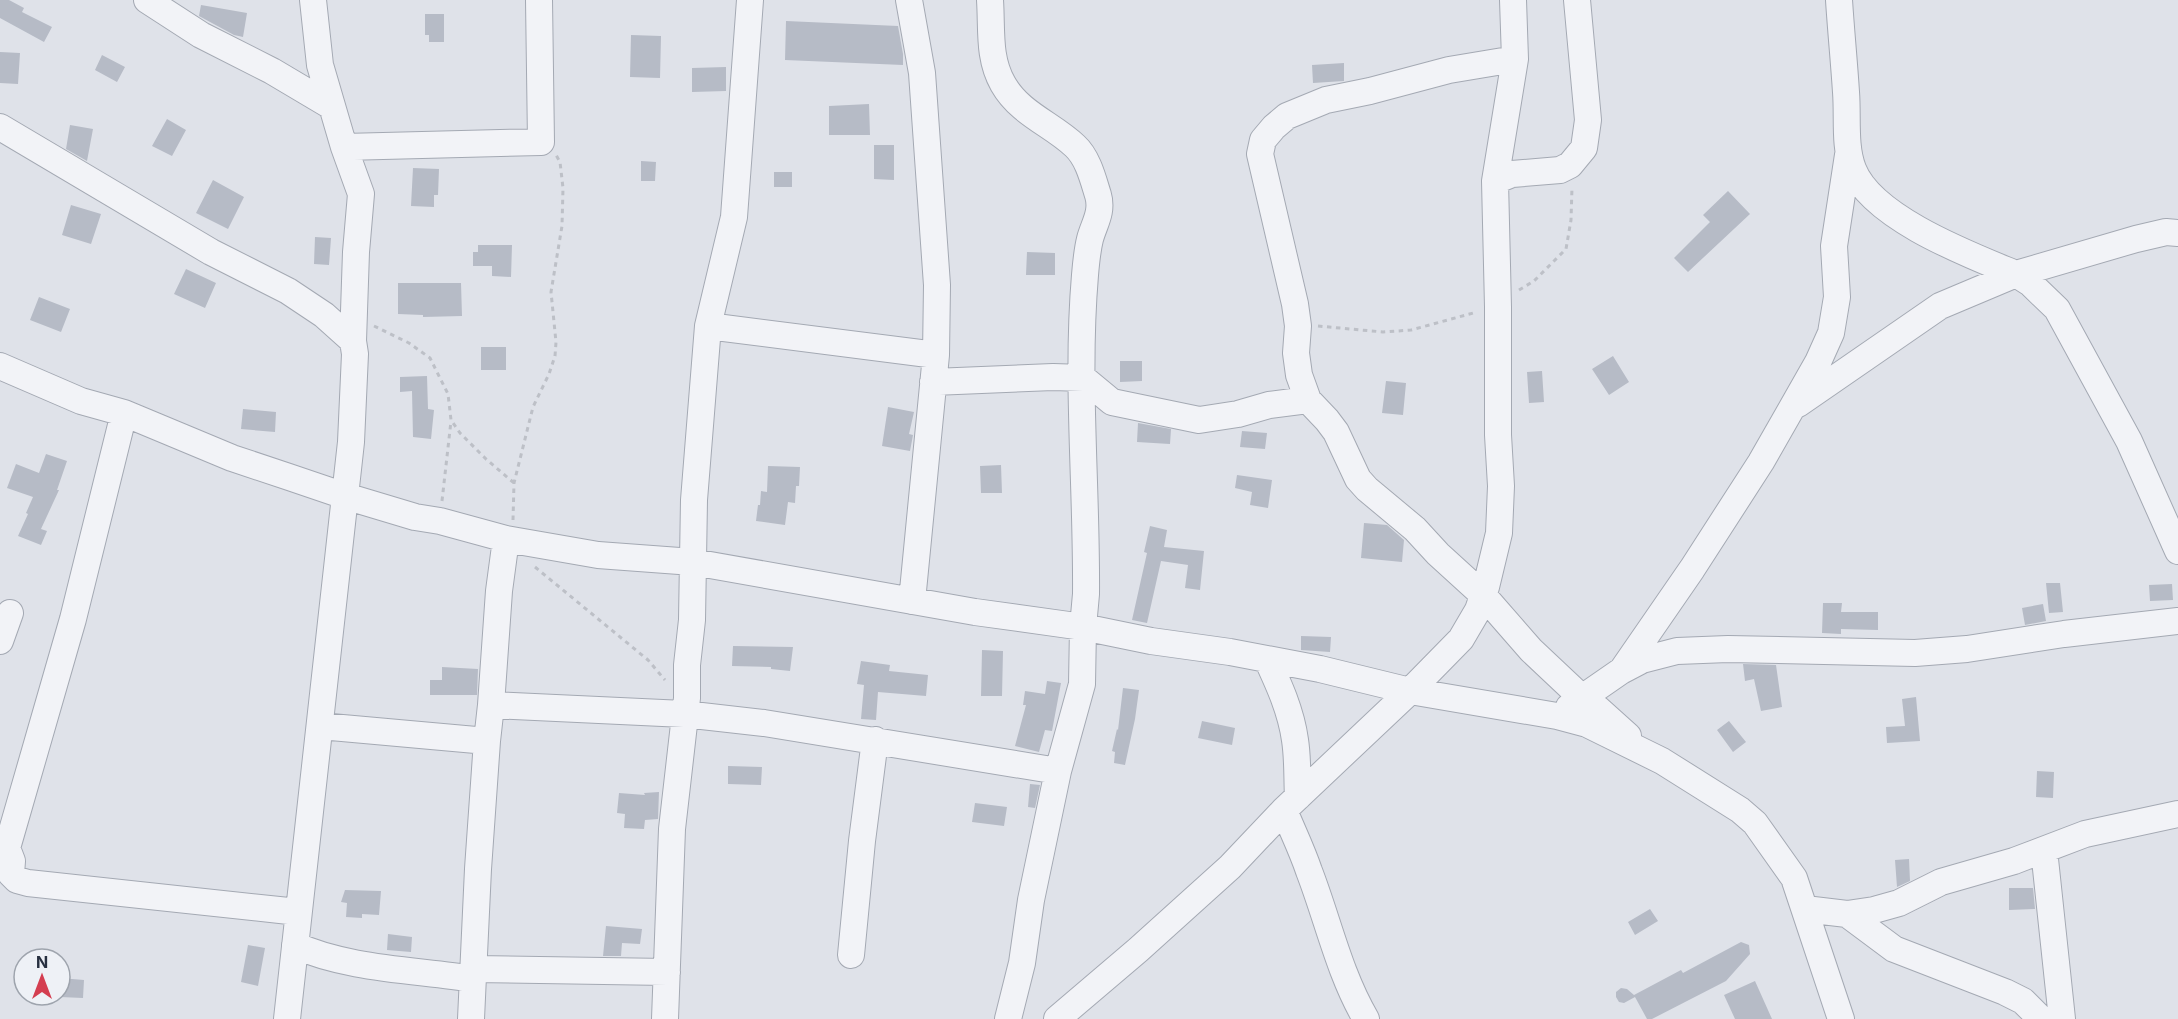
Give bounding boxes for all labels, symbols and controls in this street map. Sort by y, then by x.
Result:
north arrow [12,947,72,1007]
text: N [36,952,48,972]

